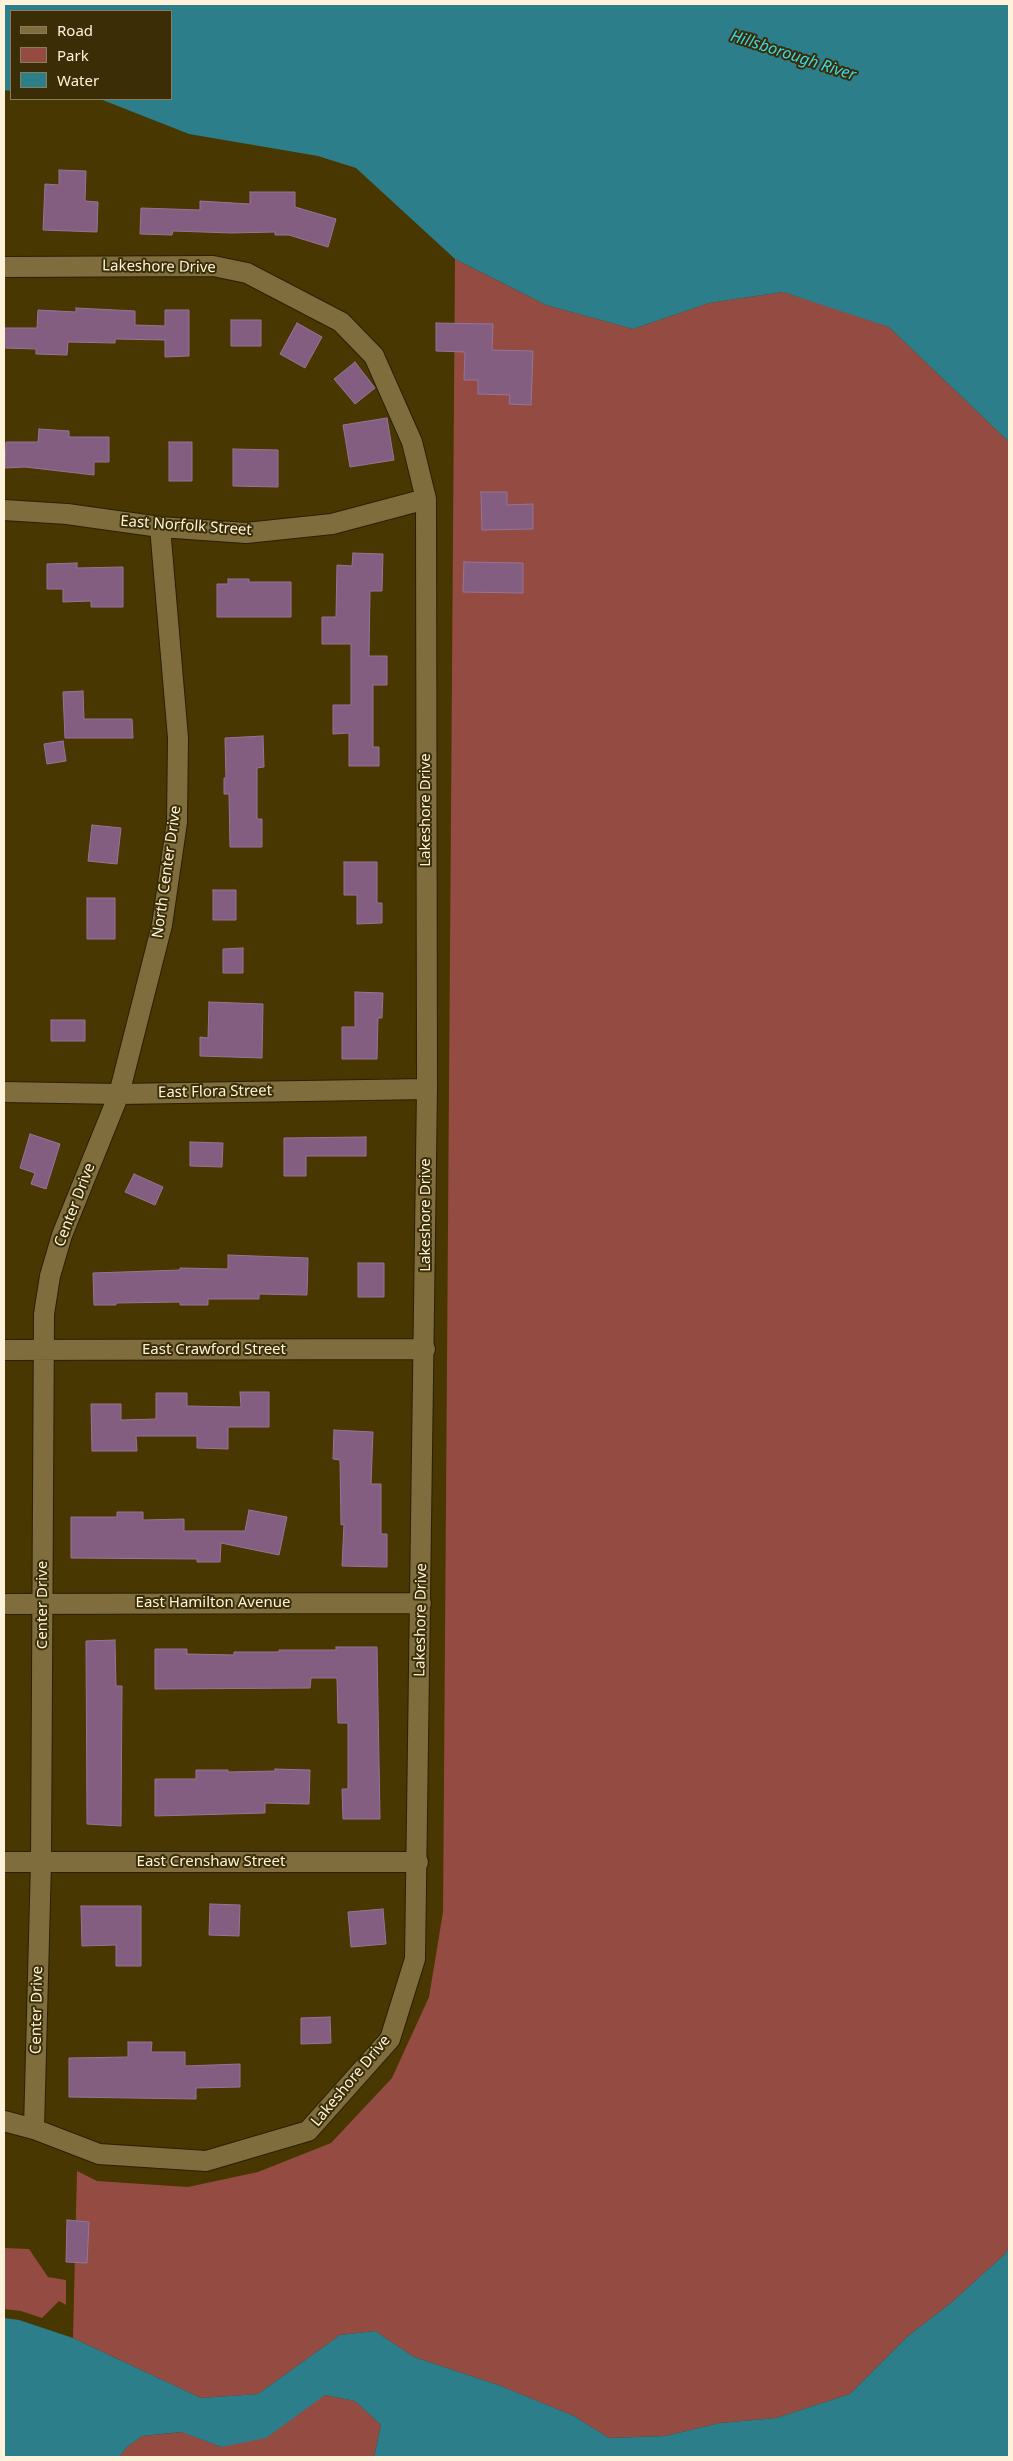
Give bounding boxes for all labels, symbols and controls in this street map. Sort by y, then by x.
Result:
legend [10,10,172,100]
text: Road [57,20,93,40]
water label: Hillsborough River [728,27,858,85]
text: Park [57,45,89,65]
text: Water [57,70,99,90]
street label: Lakeshore Drive [102,257,216,277]
street label: East Norfolk Street [120,512,252,540]
street label: Lakeshore Drive [417,753,435,867]
street label: North Center Drive [149,805,185,939]
street label: East Flora Street [158,1082,272,1102]
street label: Lakeshore Drive [417,1158,435,1272]
street label: Center Drive [51,1161,99,1249]
street label: East Crawford Street [142,1341,286,1359]
street label: Center Drive [34,1561,52,1649]
street label: Lakeshore Drive [411,1563,431,1677]
street label: East Hamilton Avenue [136,1594,290,1612]
street label: East Crenshaw Street [137,1853,285,1871]
street label: Center Drive [27,1966,47,2054]
street label: Lakeshore Drive [308,2032,394,2130]

